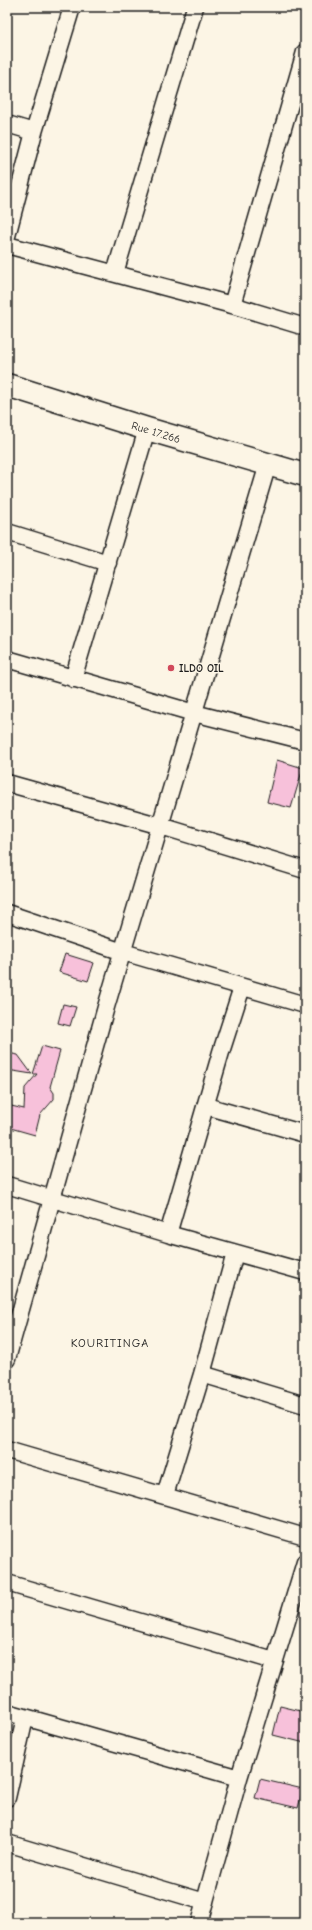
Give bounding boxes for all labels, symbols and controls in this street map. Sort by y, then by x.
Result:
street label: Rue 17.266 [130,419,182,446]
place label: ILDO OIL [179,662,224,675]
marker: ILDO OIL [166,663,176,673]
district label: KOURITINGA [71,1336,149,1350]

